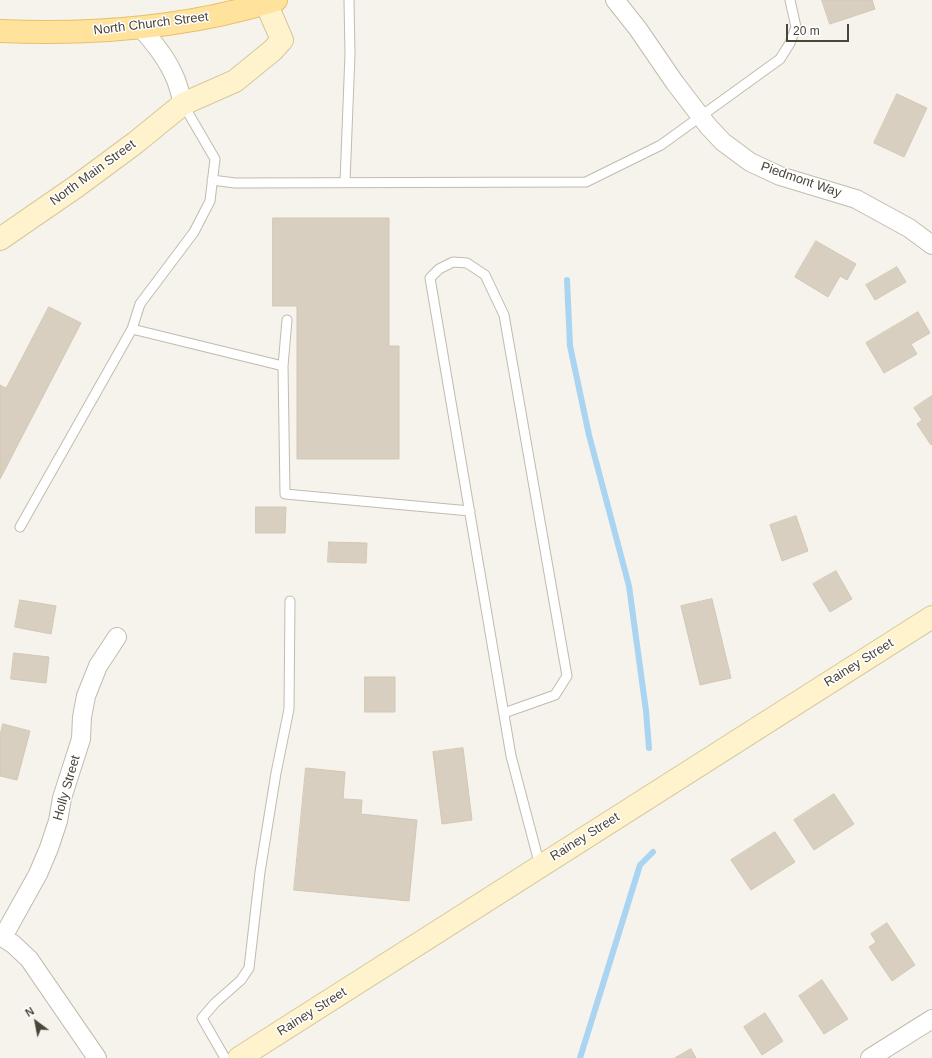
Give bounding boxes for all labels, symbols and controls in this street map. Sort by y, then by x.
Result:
street label: North Church Street [93,9,209,39]
scale bar [788,16,851,42]
text: 20 m [793,24,820,38]
street label: North Main Street [47,137,139,209]
street label: Piedmont Way [759,159,843,201]
street label: Rainey Street [821,636,897,690]
street label: Holly Street [50,754,84,822]
street label: Rainey Street [547,810,623,864]
street label: Rainey Street [274,985,350,1039]
north arrow [16,1002,56,1042]
text: N [23,1005,36,1019]

